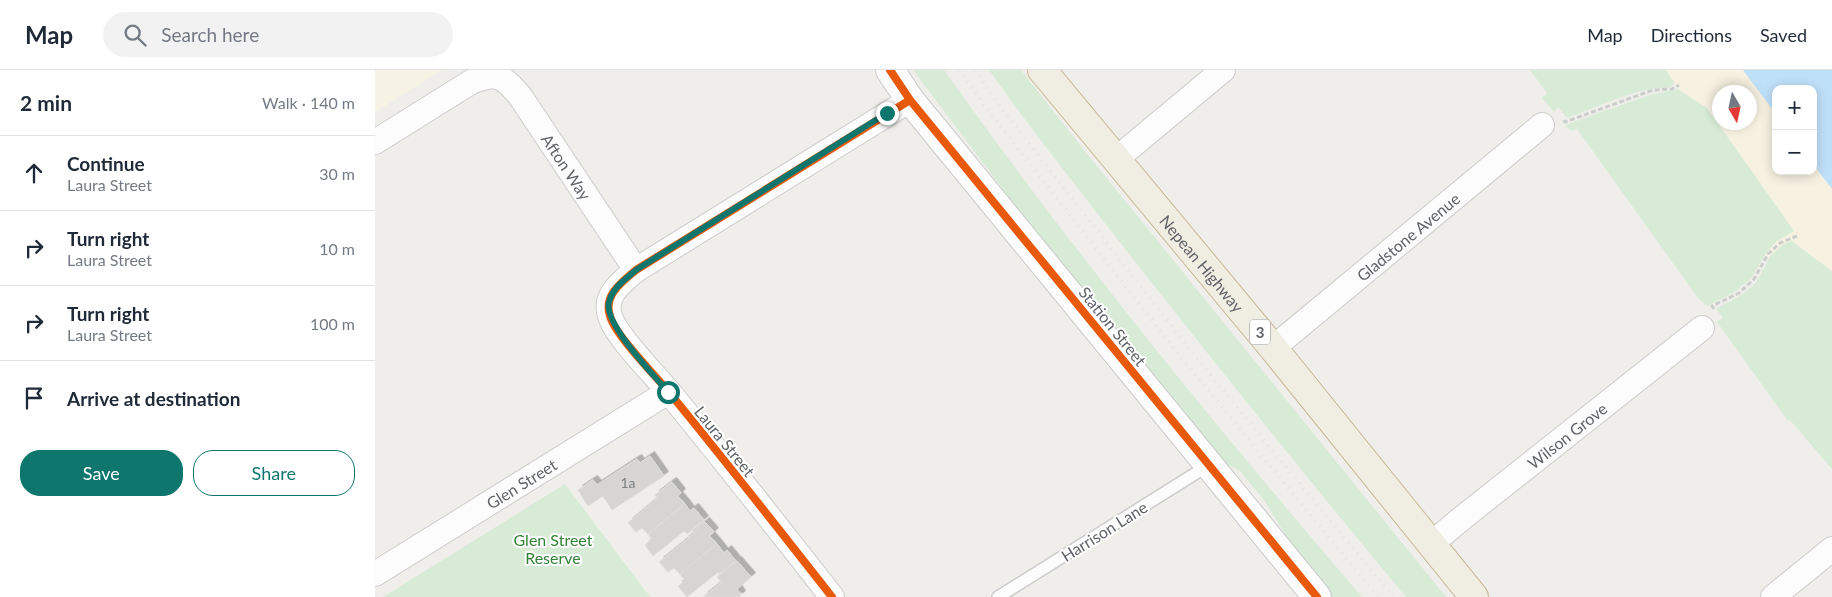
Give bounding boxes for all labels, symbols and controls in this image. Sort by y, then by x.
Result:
search box [103,12,453,57]
text: Map [25,20,73,49]
icon: search [121,21,149,49]
text: Search here [161,23,259,46]
text: Map [1587,24,1623,46]
text: Directions [1651,24,1732,46]
text: Saved [1760,24,1807,46]
north arrow [1712,85,1757,130]
map controls [1772,85,1817,175]
button: + [1772,85,1817,130]
text: 2 min [20,90,72,115]
text: Walk · 140 m [262,93,355,112]
route end [876,102,899,125]
street label: Afton Way [538,130,596,204]
button: − [1772,130,1817,175]
text: Continue [67,152,145,175]
icon: ahead [20,159,48,187]
text: 30 m [319,164,355,183]
text: Laura Street [67,175,152,194]
street label: Gladstone Avenue [1352,188,1463,284]
street label: Nepean Highway [1157,211,1249,316]
text: Turn right [67,227,149,250]
icon: right [20,234,48,262]
text: 10 m [319,239,355,258]
text: Laura Street [67,250,152,269]
street label: Station Street [1075,283,1151,369]
text: Turn right [67,302,149,325]
icon: right [20,309,48,337]
text: 100 m [310,314,355,333]
road number: 3 [1250,320,1270,344]
text: Laura Street [67,325,152,344]
route start [657,381,680,404]
icon: arrive [20,384,48,412]
text: Arrive at destination [67,387,240,410]
street label: Wilson Grove [1523,398,1610,472]
street label: Laura Street [691,402,759,480]
button: Save [20,450,183,496]
button: Share [193,450,355,496]
street label: Glen Street [483,454,560,512]
house number: 1a [620,474,636,491]
street label: Harrison Lane [1057,497,1151,565]
park label: Glen Street Reserve [514,530,593,567]

